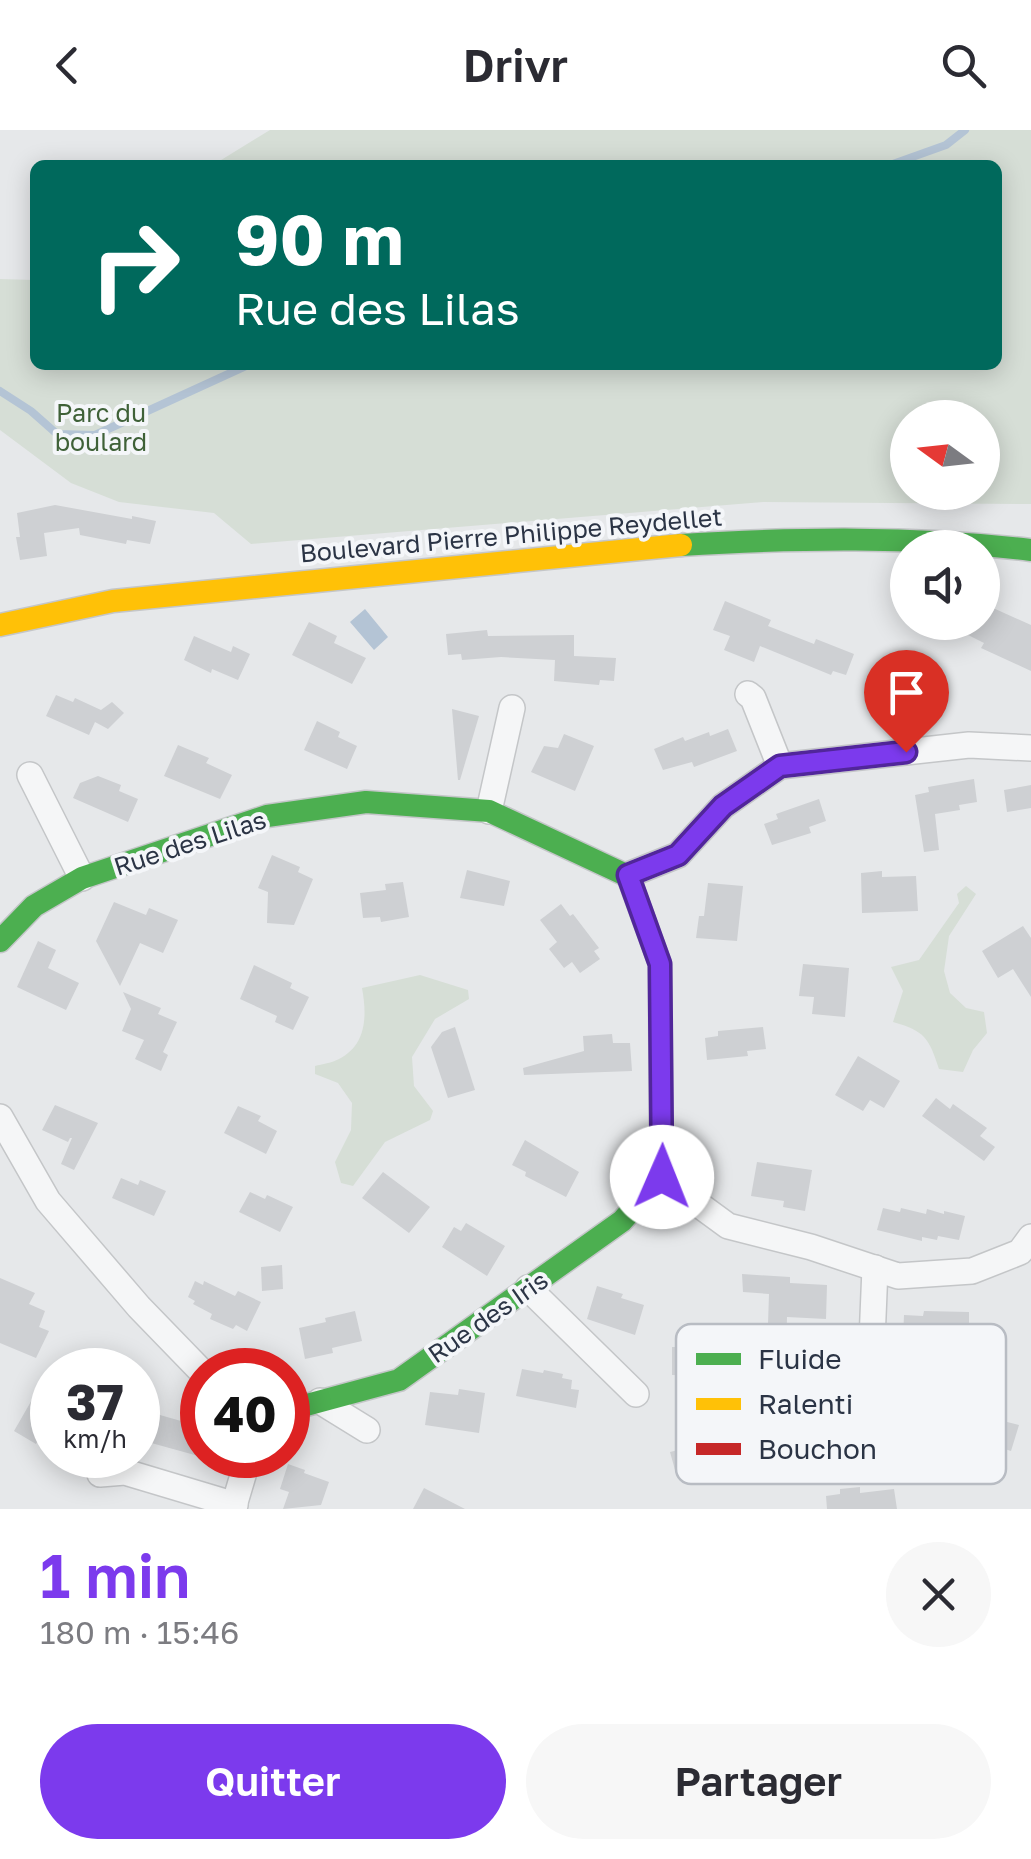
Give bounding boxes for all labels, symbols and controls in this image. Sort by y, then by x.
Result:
icon: back [40,38,95,93]
text: Drivr [463,38,568,92]
icon: search [936,38,991,93]
text: 90 m [235,196,404,280]
icon: right [70,200,200,330]
text: Rue des Lilas [235,281,520,335]
park label: Parc du boulard [55,397,147,457]
north arrow [890,400,1000,510]
map controls [890,400,1000,640]
street label: Boulevard Pierre Philippe Reydellet [299,501,723,568]
button: sound [890,530,1000,640]
pin [864,650,949,753]
icon: arrive [879,665,934,720]
street label: Rue des Lilas [110,803,270,882]
position arrow [610,1125,714,1229]
street label: Rue des Iris [422,1264,554,1369]
legend [676,1324,1006,1484]
text: Fluide [758,1342,842,1375]
speed limit sign: 40 [180,1348,310,1478]
text: 37 [66,1371,124,1431]
text: Ralenti [758,1387,853,1420]
text: km/h [63,1423,127,1454]
text: Bouchon [758,1432,877,1465]
text: 1 min [40,1539,190,1611]
button: close [886,1542,991,1647]
text: 180 m · 15:46 [40,1613,239,1651]
button: Quitter [40,1724,506,1839]
button: Partager [526,1724,991,1839]

